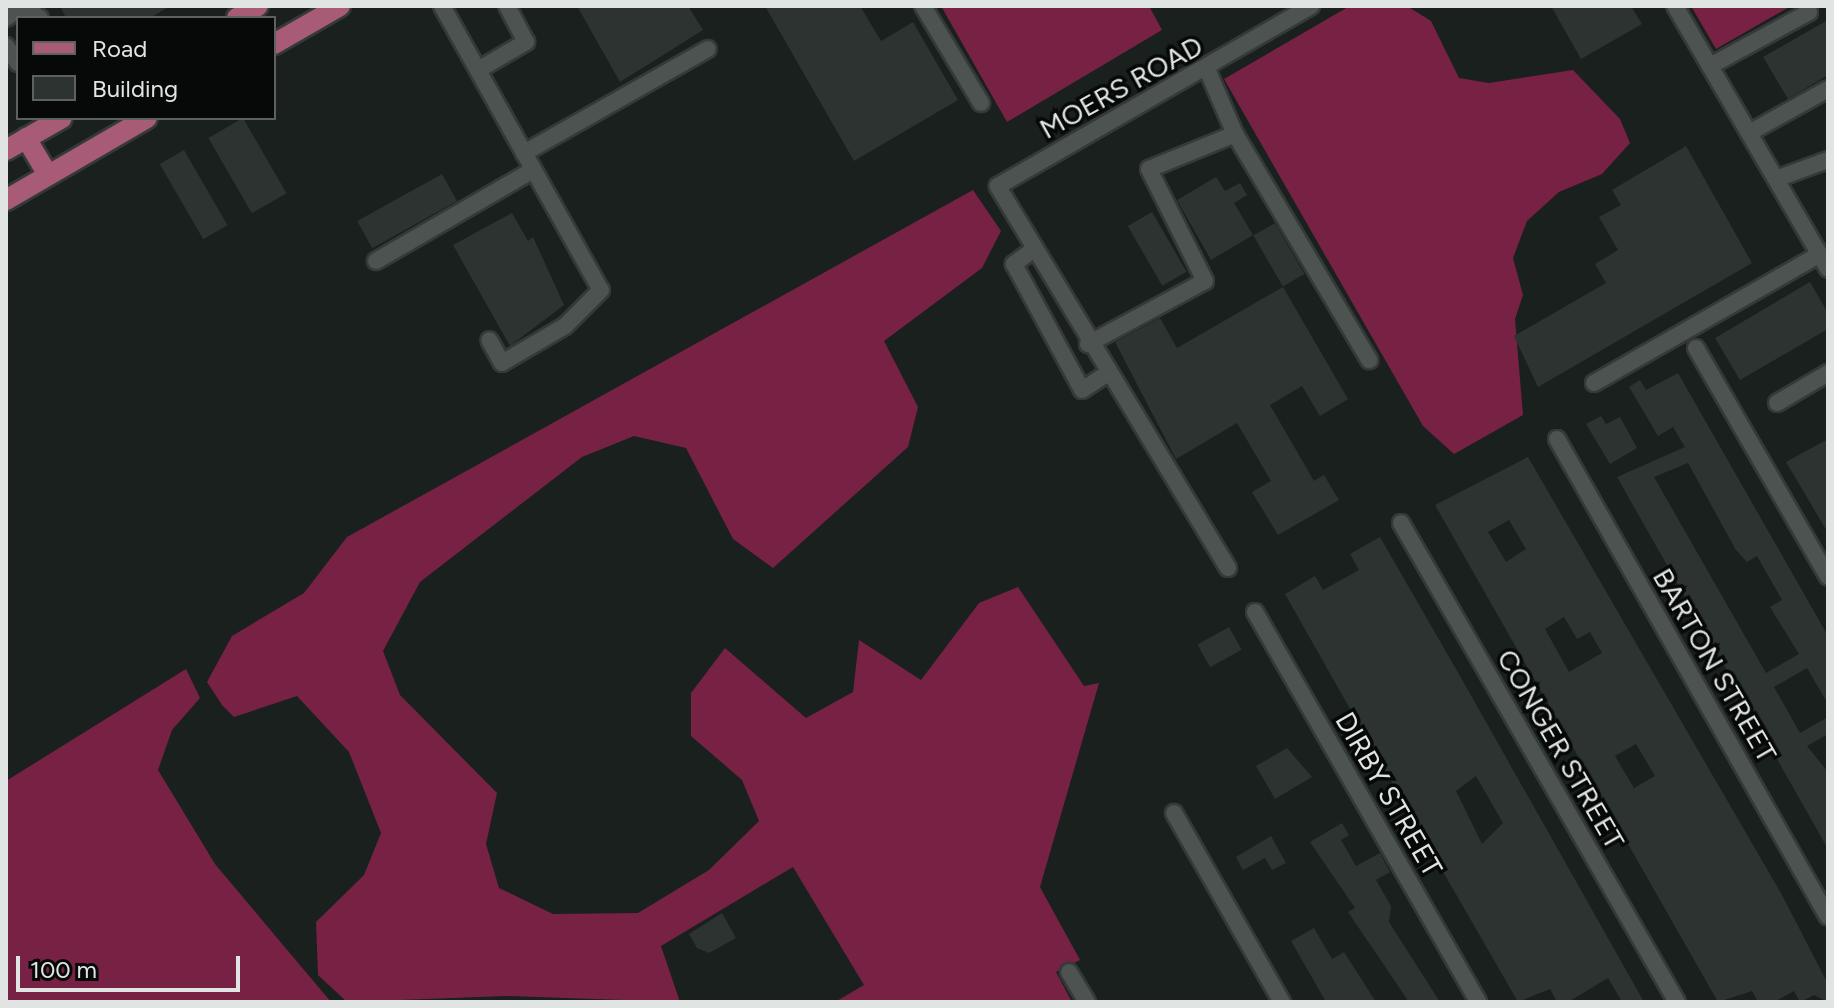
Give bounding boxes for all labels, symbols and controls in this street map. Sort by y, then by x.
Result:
legend [16,16,276,120]
street label: MOERS ROAD [1034,28,1208,146]
text: Road [92,34,147,63]
text: Building [92,74,178,103]
street label: BARTON STREET [1646,562,1784,768]
street label: CONGER STREET [1490,643,1632,855]
street label: DIRBY STREET [1328,706,1450,882]
scale bar [20,940,244,990]
text: 100 m [30,955,97,984]

